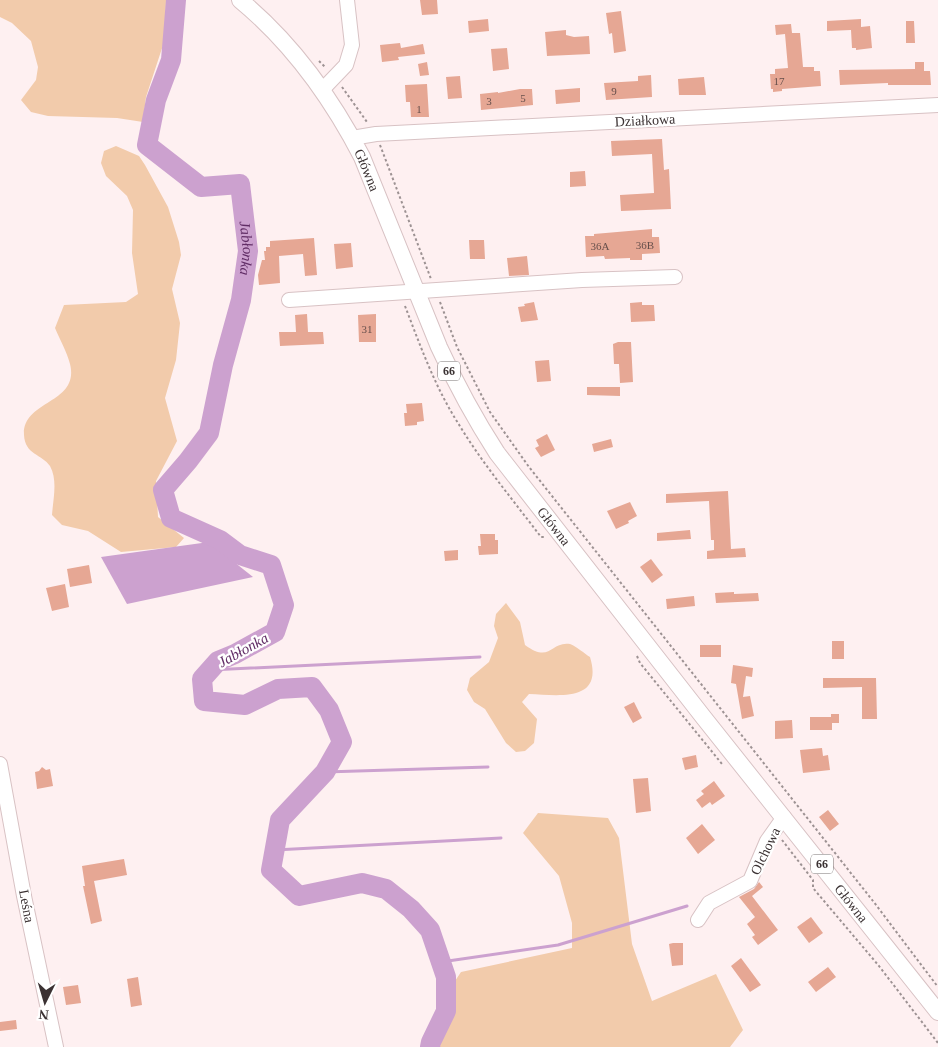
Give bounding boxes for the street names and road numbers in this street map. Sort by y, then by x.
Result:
street label: Działkowa [614,111,676,130]
street label: Główna [351,146,382,194]
road number: 66 [438,362,460,381]
street label: Główna [534,504,574,549]
street label: Olchowa [748,825,784,877]
road number: 66 [811,854,833,874]
street label: Główna [831,881,871,926]
street label: Leśna [16,888,37,925]

